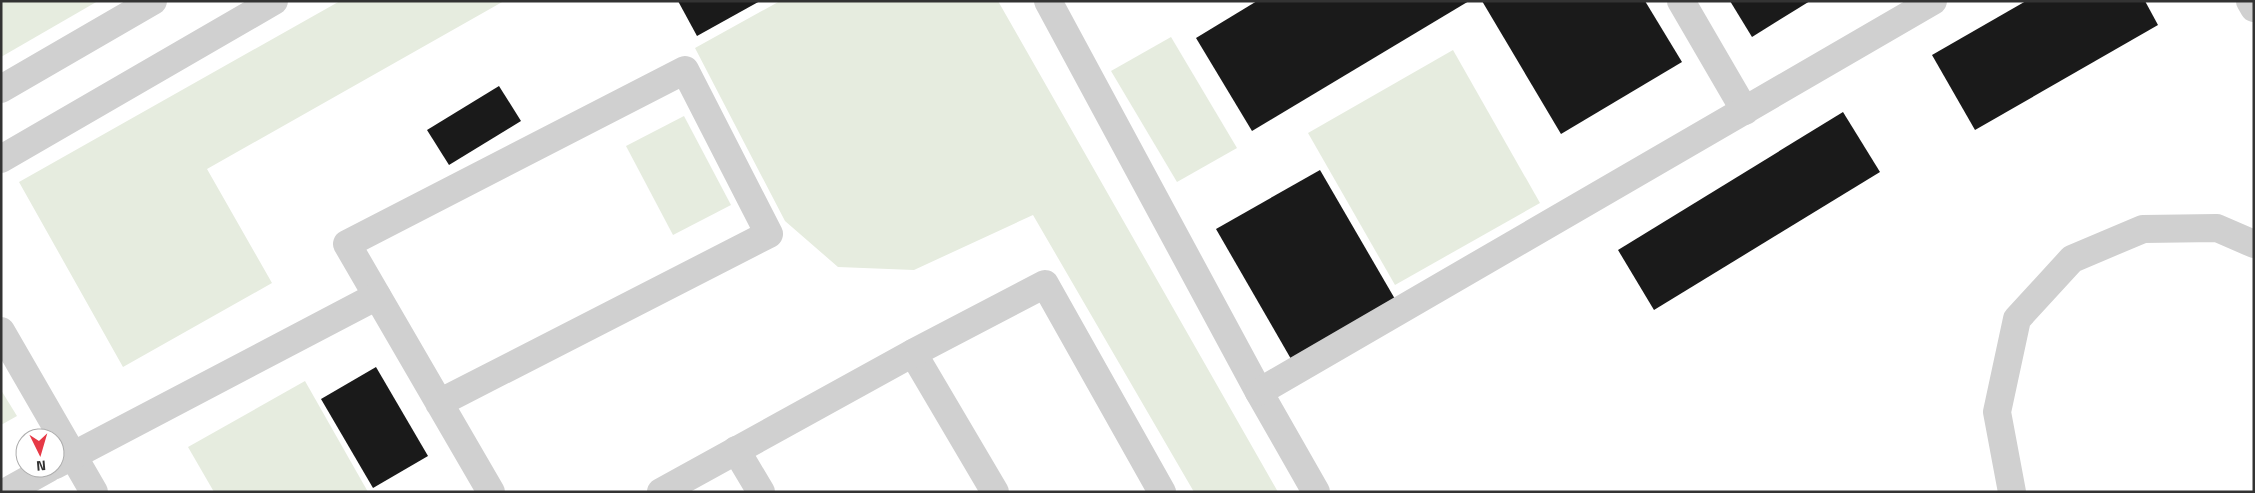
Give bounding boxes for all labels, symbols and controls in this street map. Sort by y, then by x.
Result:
north arrow [15,428,65,478]
text: N [35,456,47,477]

